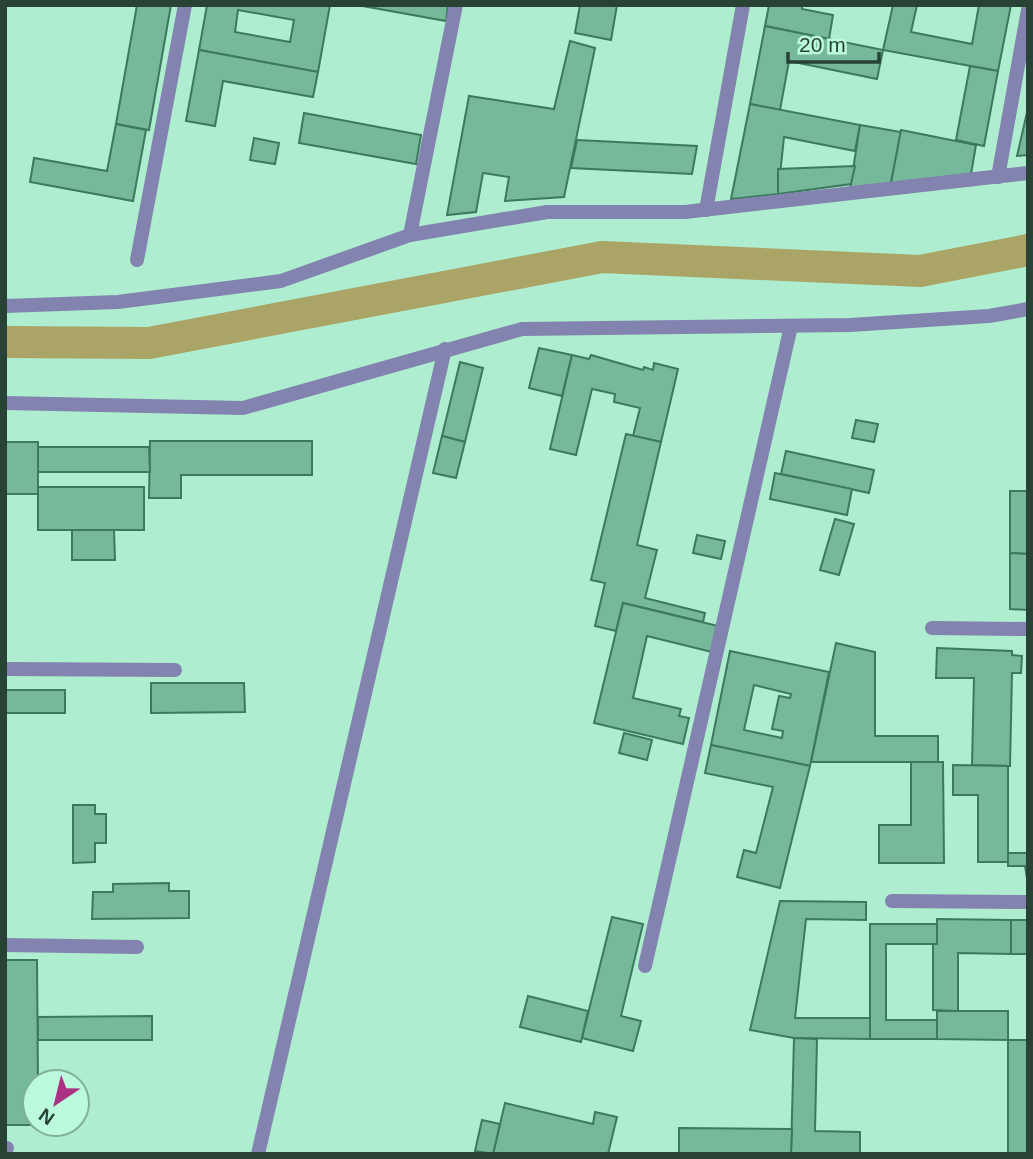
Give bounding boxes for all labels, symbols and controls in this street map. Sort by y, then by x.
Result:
scale bar [788,21,879,65]
text: 20 m [799,33,846,56]
north arrow [21,1068,91,1138]
text: N [35,1104,58,1129]

